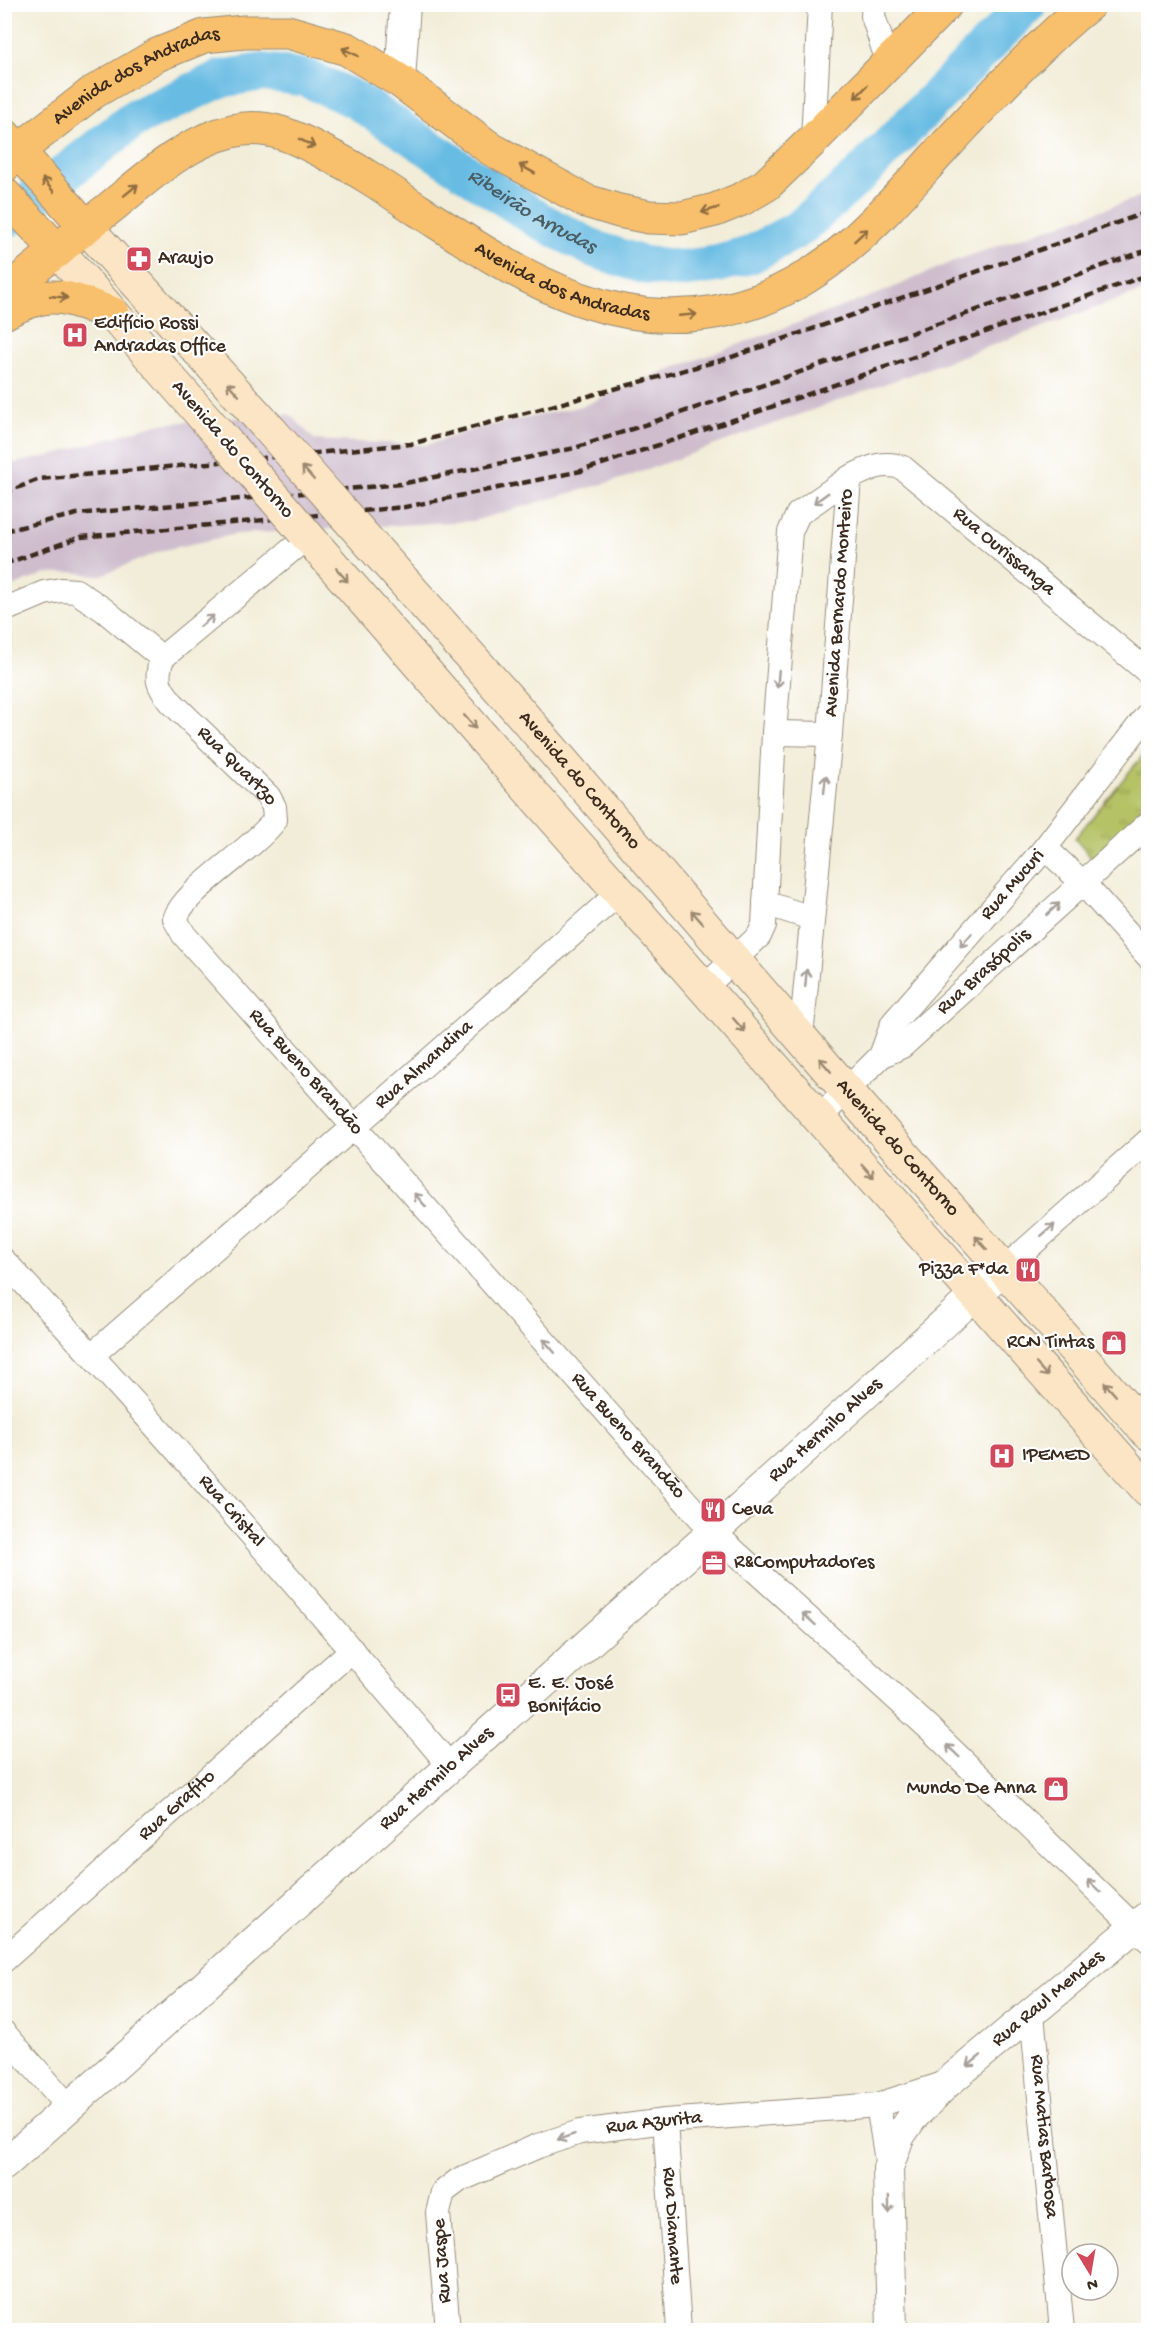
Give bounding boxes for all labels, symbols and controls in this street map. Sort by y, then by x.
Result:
street label: Avenida dos Andradas [48,23,221,131]
one-way arrow [341,45,359,57]
one-way arrow [854,84,869,99]
one-way arrow [297,138,315,149]
one-way arrow [518,163,536,174]
water label: Ribeirão Arrudas [462,164,602,261]
one-way arrow [42,177,55,193]
one-way arrow [123,184,139,197]
one-way arrow [701,205,720,216]
one-way arrow [853,228,868,242]
street label: Avenida dos Andradas [470,237,651,326]
pharmacy icon: Araujo [124,244,154,274]
place label: Araujo [158,248,214,271]
one-way arrow [48,292,68,303]
one-way arrow [677,309,697,320]
place label: Edifício Rossi Andradas Office [94,313,227,359]
hospital icon: Edifício Rossi Andradas Office [60,320,90,350]
street label: Avenida do Contorno [166,376,298,524]
one-way arrow [226,382,240,397]
one-way arrow [301,466,315,481]
street label: Avenida Bernardo Monteiro [821,488,859,718]
one-way arrow [813,492,830,504]
street label: Rua Ourissanga [948,503,1060,602]
one-way arrow [335,567,349,582]
one-way arrow [199,614,215,627]
one-way arrow [772,668,783,688]
street label: Avenida do Contorno [513,707,645,855]
one-way arrow [463,714,477,729]
street label: Rua Quartzo [192,722,282,809]
one-way arrow [820,775,831,795]
street label: Rua Mucuri [976,845,1050,925]
one-way arrow [1045,902,1060,916]
one-way arrow [691,909,704,925]
street label: Rua Brasópolis [932,923,1036,1020]
one-way arrow [959,932,973,947]
one-way arrow [801,969,812,989]
street label: Rua Bueno Brandão [243,1004,368,1140]
street label: Rua Almandina [370,1015,479,1114]
one-way arrow [732,1017,746,1032]
one-way arrow [818,1057,832,1072]
street label: Avenida do Contorno [831,1075,964,1222]
one-way arrow [861,1163,875,1178]
one-way arrow [413,1193,427,1208]
one-way arrow [1040,1223,1055,1237]
one-way arrow [974,1236,988,1251]
restaurant icon: Pizza F*da [1013,1255,1043,1285]
place label: Pizza F*da [918,1259,1009,1282]
shop icon: RCN Tintas [1099,1328,1129,1358]
place label: RCN Tintas [1007,1332,1095,1355]
one-way arrow [542,1339,556,1354]
one-way arrow [1035,1362,1049,1377]
street label: Rua Bueno Brandão [566,1368,690,1504]
street label: Rua Hermilo Alves [764,1373,888,1488]
one-way arrow [1103,1382,1117,1397]
hospital icon: IPEMED [987,1441,1017,1471]
place label: IPEMED [1022,1445,1091,1468]
street label: Rua Cristal [193,1470,269,1552]
restaurant icon: Ceva [698,1495,728,1525]
place label: Ceva [732,1499,774,1522]
office icon: R&Computadores [699,1548,729,1578]
place label: R&Computadores [734,1552,875,1575]
one-way arrow [802,1612,817,1626]
place label: E. E. José Bonifácio [527,1673,614,1719]
bus stop icon: E. E. José Bonifácio [493,1680,523,1710]
street label: Rua Hermilo Alves [375,1721,499,1836]
one-way arrow [945,1744,960,1758]
street label: Rua Grafito [134,1765,221,1846]
shop icon: Mundo De Anna [1041,1774,1071,1804]
place label: Mundo De Anna [906,1778,1037,1801]
one-way arrow [1086,1879,1101,1893]
street label: Rua Raul Mendes [987,1945,1109,2052]
one-way arrow [966,2054,982,2067]
street label: Rua Matias Barbosa [1024,2054,1063,2220]
street label: Rua Azurita [605,2107,704,2140]
one-way arrow [557,2132,576,2143]
street label: Rua Diamante [657,2166,687,2286]
one-way arrow [883,2195,895,2215]
street label: Rua Jaspe [429,2217,457,2304]
north arrow [1060,2242,1120,2302]
text: N [1085,2273,1099,2294]

